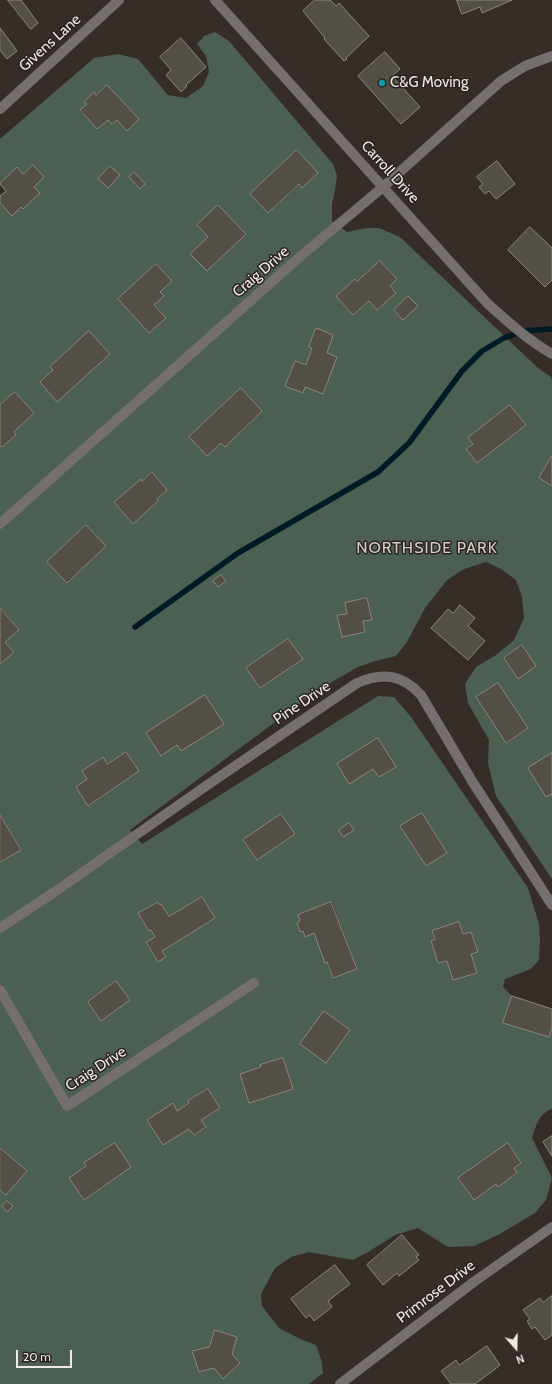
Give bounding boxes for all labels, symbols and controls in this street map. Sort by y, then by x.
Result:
street label: Givens Lane [15,11,85,75]
place label: C&G Moving [390,74,468,92]
marker: C&G Moving [377,78,387,88]
street label: Carroll Drive [357,137,423,207]
street label: Craig Drive [229,243,293,301]
district label: NORTHSIDE PARK [356,538,498,558]
street label: Pine Drive [270,677,334,729]
street label: Craig Drive [62,1043,130,1095]
street label: Primrose Drive [393,1257,479,1327]
north arrow [496,1328,536,1368]
scale bar [18,1342,74,1368]
text: 20 m [23,1349,51,1364]
text: N [514,1351,526,1367]

